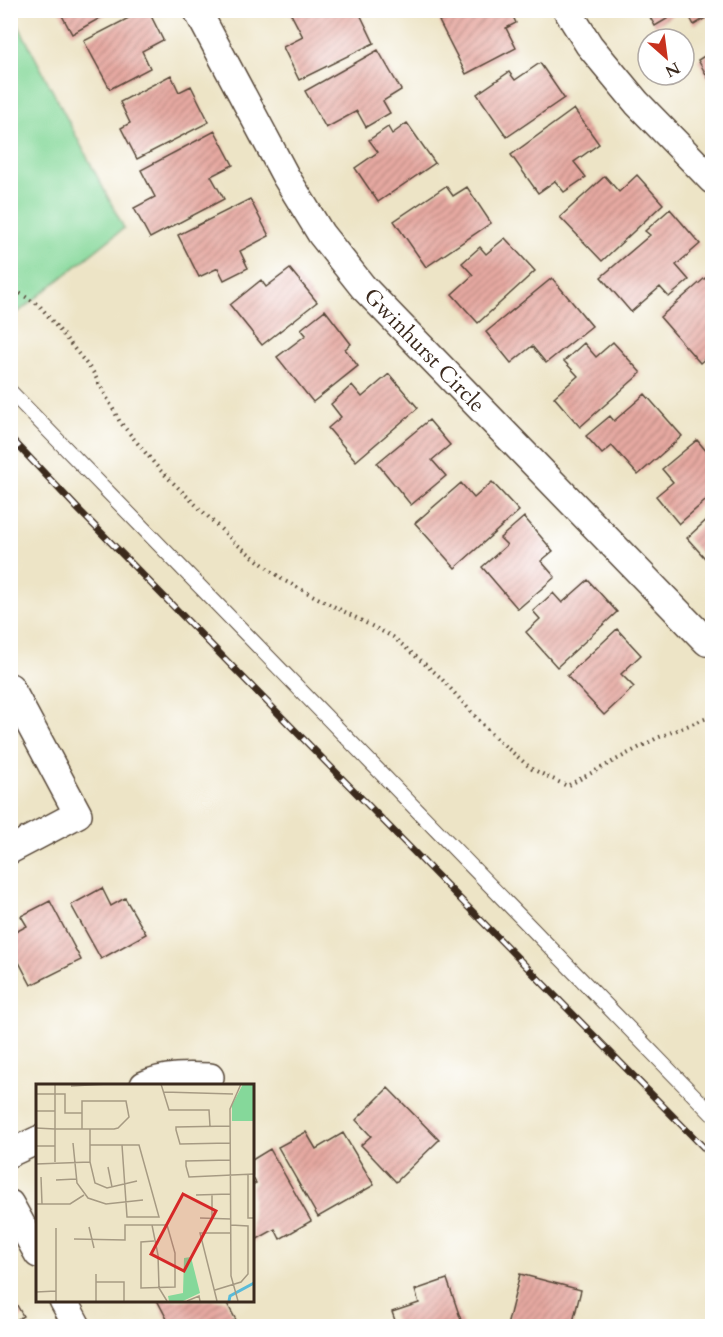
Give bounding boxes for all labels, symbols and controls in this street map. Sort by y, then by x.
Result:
north arrow [636,27,696,87]
text: N [661,56,684,82]
street label: Gwinhurst Circle [357,281,492,419]
inset map [36,1084,254,1301]

